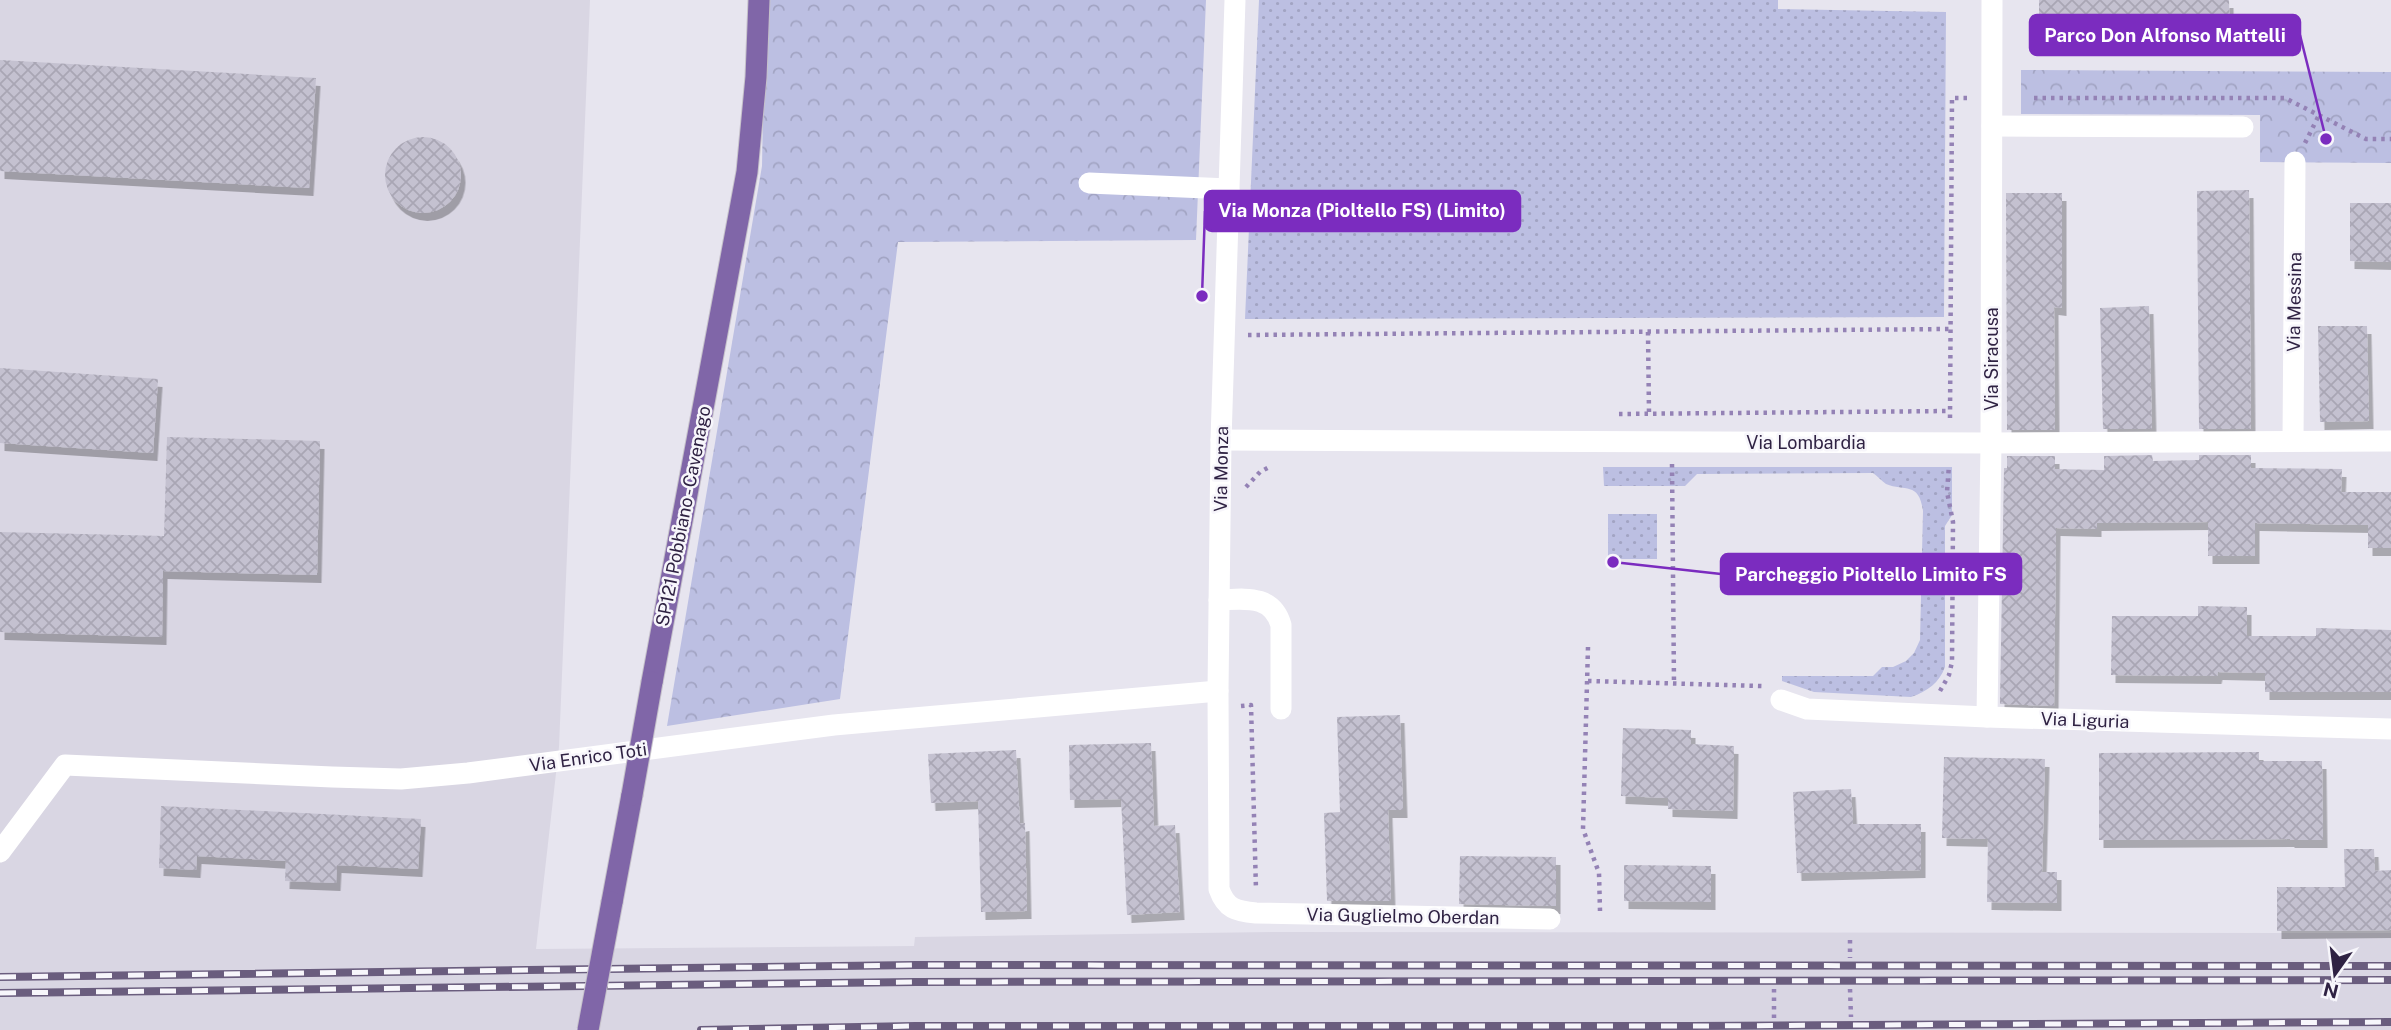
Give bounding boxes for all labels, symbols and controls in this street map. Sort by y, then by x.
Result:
callout: Parco Don Alfonso Mattelli [2030,15,2300,55]
text: Parco Don Alfonso Mattelli [2044,24,2286,46]
callout: Via Monza (Pioltello FS) (Limito) [1205,191,1520,231]
text: Via Monza (Pioltello FS) (Limito) [1218,199,1506,221]
street label: Via Messina [2283,252,2305,352]
street label: Via Siracusa [1981,307,2002,411]
street label: SP121 Pobbiano - Cavenago [651,404,715,628]
street label: Via Monza [1210,426,1232,512]
street label: Via Lombardia [1746,432,1866,453]
callout: Parcheggio Pioltello Limito FS [1721,554,2021,594]
text: Parcheggio Pioltello Limito FS [1735,563,2007,585]
street label: Via Liguria [2040,708,2130,732]
street label: Via Enrico Toti [528,738,648,776]
street label: Via Guglielmo Oberdan [1306,904,1500,928]
north arrow [2300,939,2370,1009]
text: N [2321,978,2341,1003]

